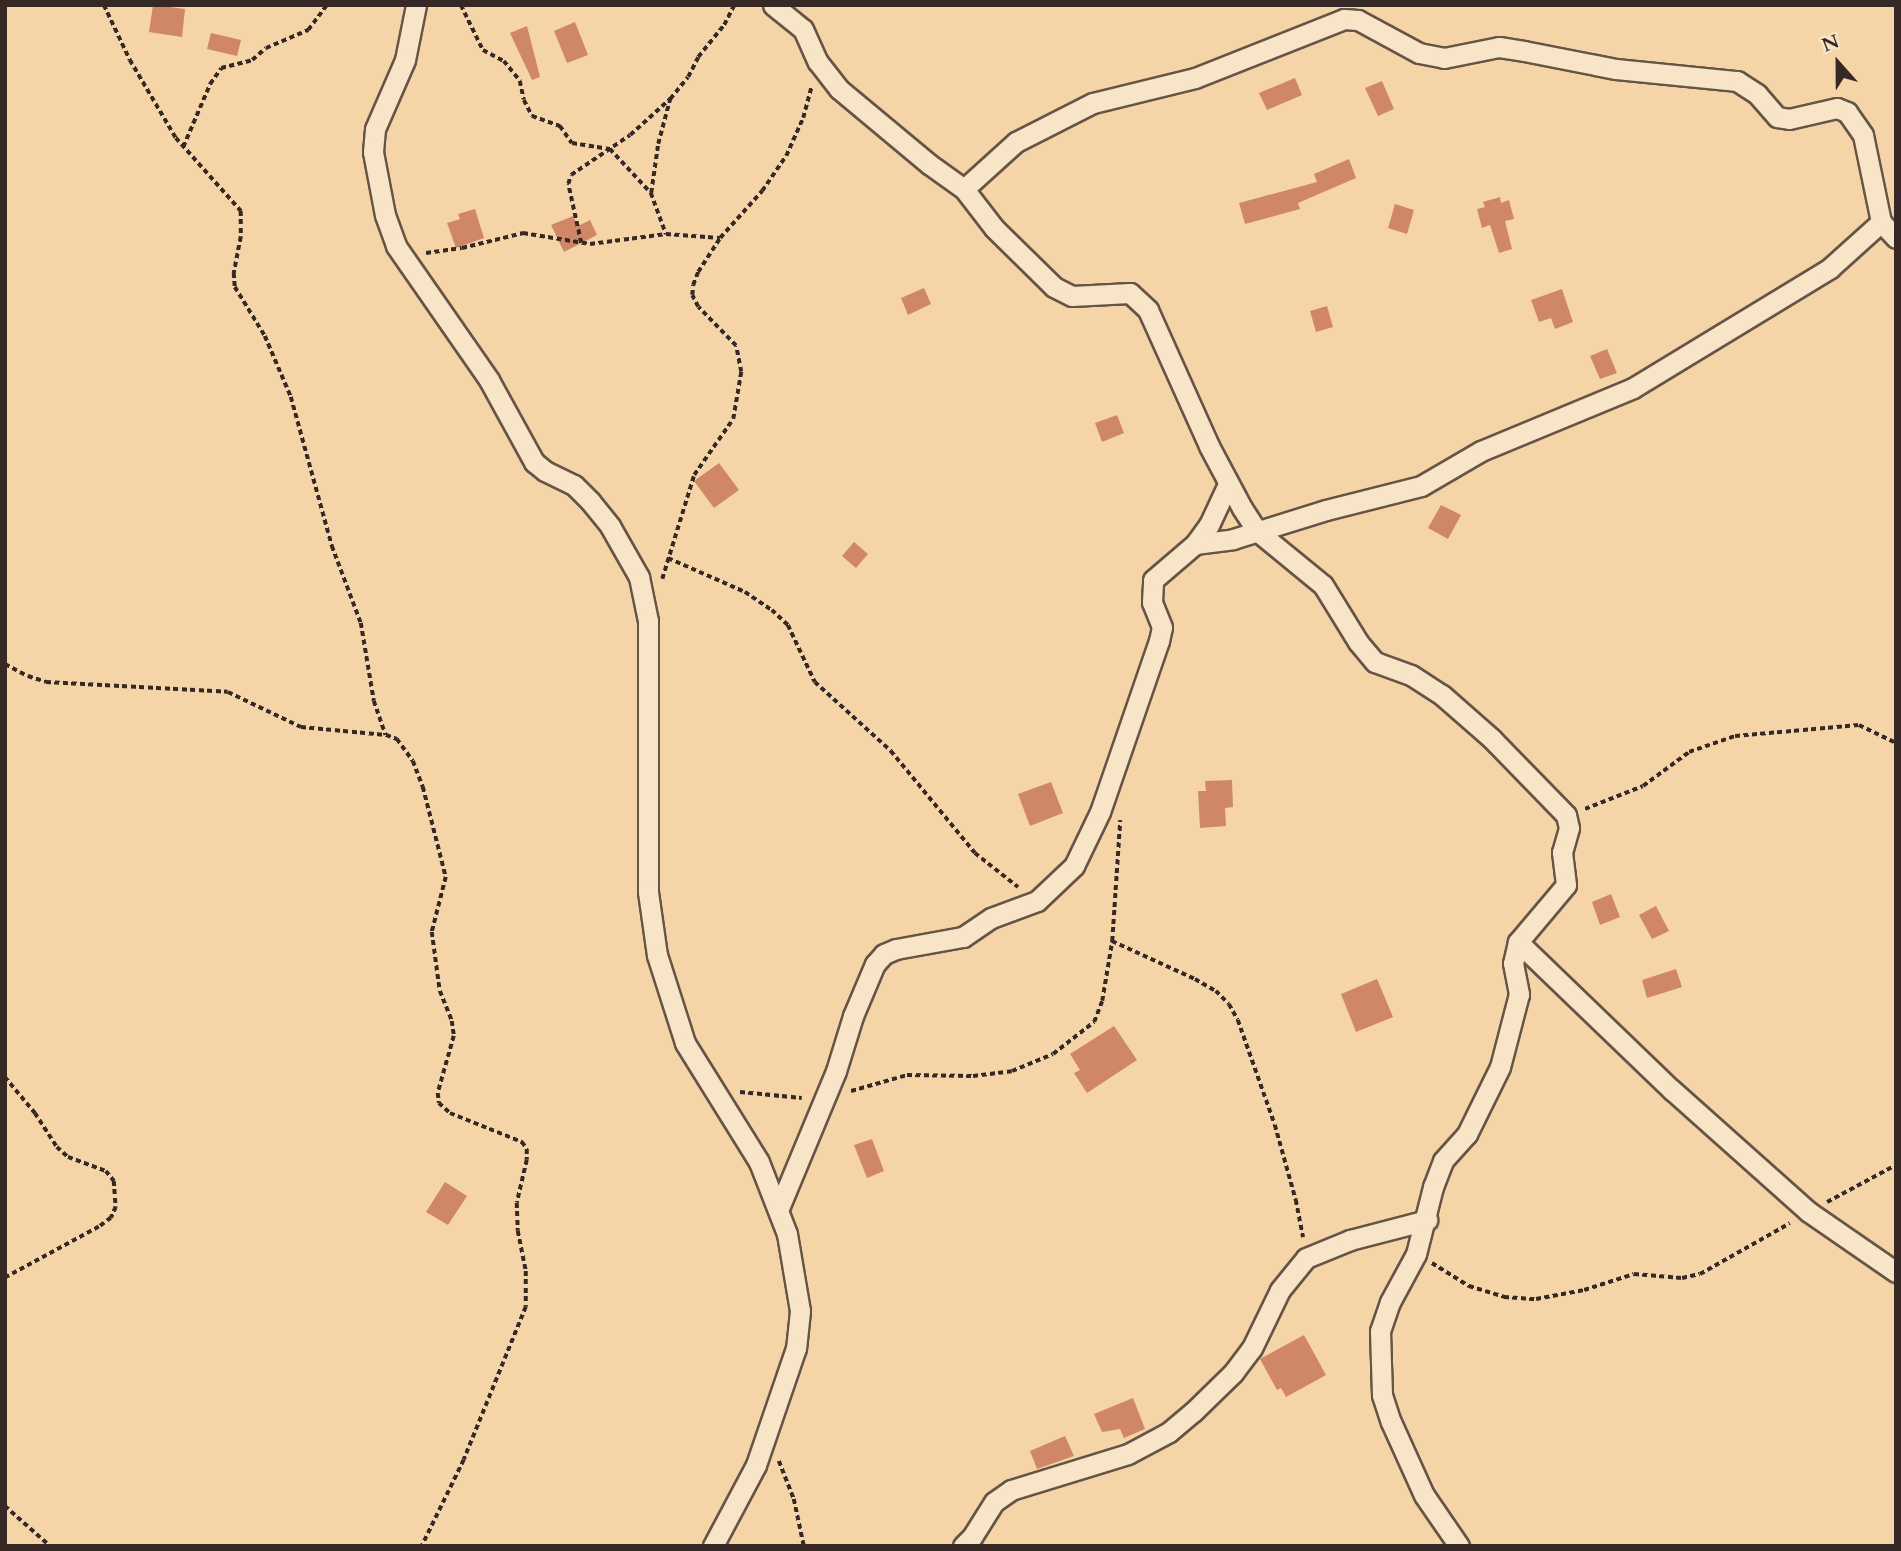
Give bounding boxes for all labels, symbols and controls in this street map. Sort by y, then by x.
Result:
north arrow [1803,28,1873,98]
text: N [1818,28,1843,58]

